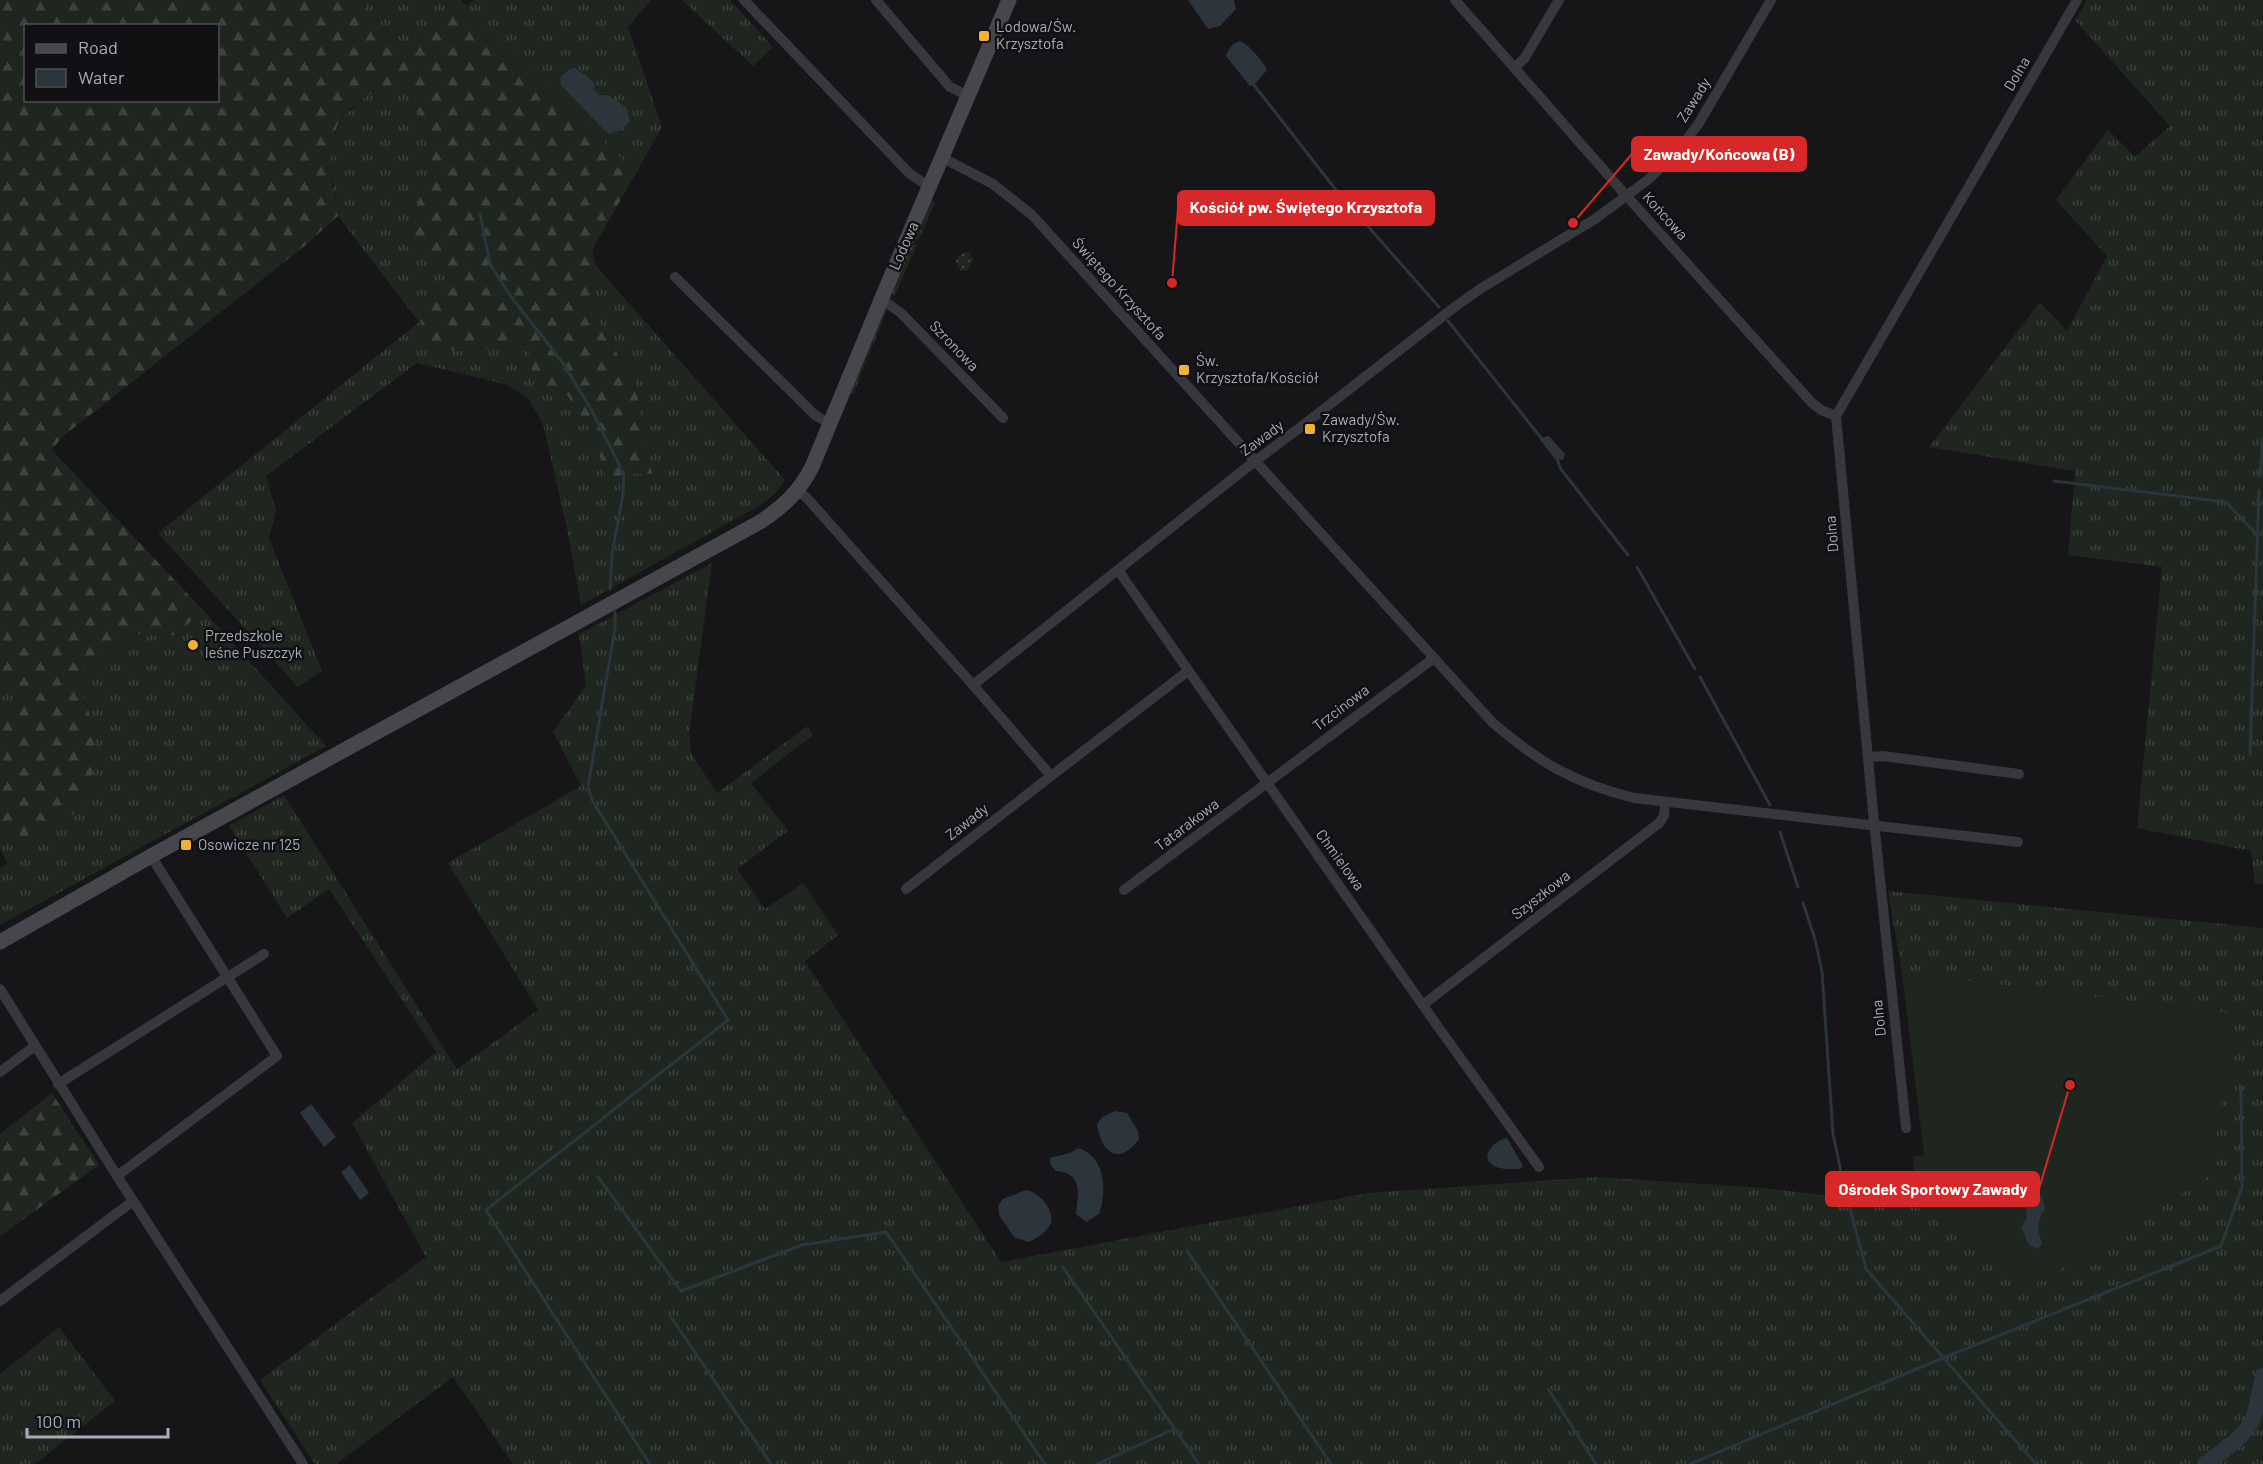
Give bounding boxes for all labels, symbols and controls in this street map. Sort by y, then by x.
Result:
place label: Lodowa/Św. Krzysztofa [996,17,1076,52]
legend [24,24,219,102]
marker: Lodowa/Św. Krzysztofa [977,29,991,43]
text: Road [78,36,118,58]
street label: Dolna [1999,53,2033,94]
text: Water [78,66,125,88]
street label: Zawady [1672,74,1714,125]
callout: Zawady/Końcowa (B) [1632,137,1806,171]
text: Zawady/Końcowa (B) [1644,144,1795,163]
street label: Końcowa [1639,187,1692,243]
callout: Kościół pw. Świętego Krzysztofa [1178,191,1434,225]
text: Kościół pw. Świętego Krzysztofa [1190,197,1422,216]
street label: Lodowa [884,219,922,273]
street label: Świętego Krzysztofa [1069,233,1170,343]
street label: Szronowa [926,316,983,374]
place label: Św. Krzysztofa/Kościół [1196,351,1319,386]
marker: Św. Krzysztofa/Kościół [1177,363,1191,377]
place label: Zawady/Św. Krzysztofa [1322,410,1400,445]
street label: Zawady [1236,415,1287,459]
marker: Zawady/Św. Krzysztofa [1303,422,1317,436]
street label: Dolna [1820,515,1842,553]
place label: Przedszkole leśne Puszczyk [205,626,303,661]
marker: Przedszkole leśne Puszczyk [186,638,200,652]
street label: Trzcinowa [1309,680,1372,734]
street label: Tatarakowa [1151,794,1222,854]
street label: Zawady [941,799,991,843]
street label: Chmielowa [1313,825,1369,893]
place label: Osowicze nr 125 [198,835,300,853]
marker: Osowicze nr 125 [179,838,193,852]
street label: Szyszkowa [1508,866,1573,923]
street label: Dolna [1867,999,1889,1037]
callout: Ośrodek Sportowy Zawady [1826,1172,2039,1206]
text: Ośrodek Sportowy Zawady [1838,1179,2028,1198]
scale bar [27,1401,168,1439]
text: 100 m [36,1410,81,1432]

